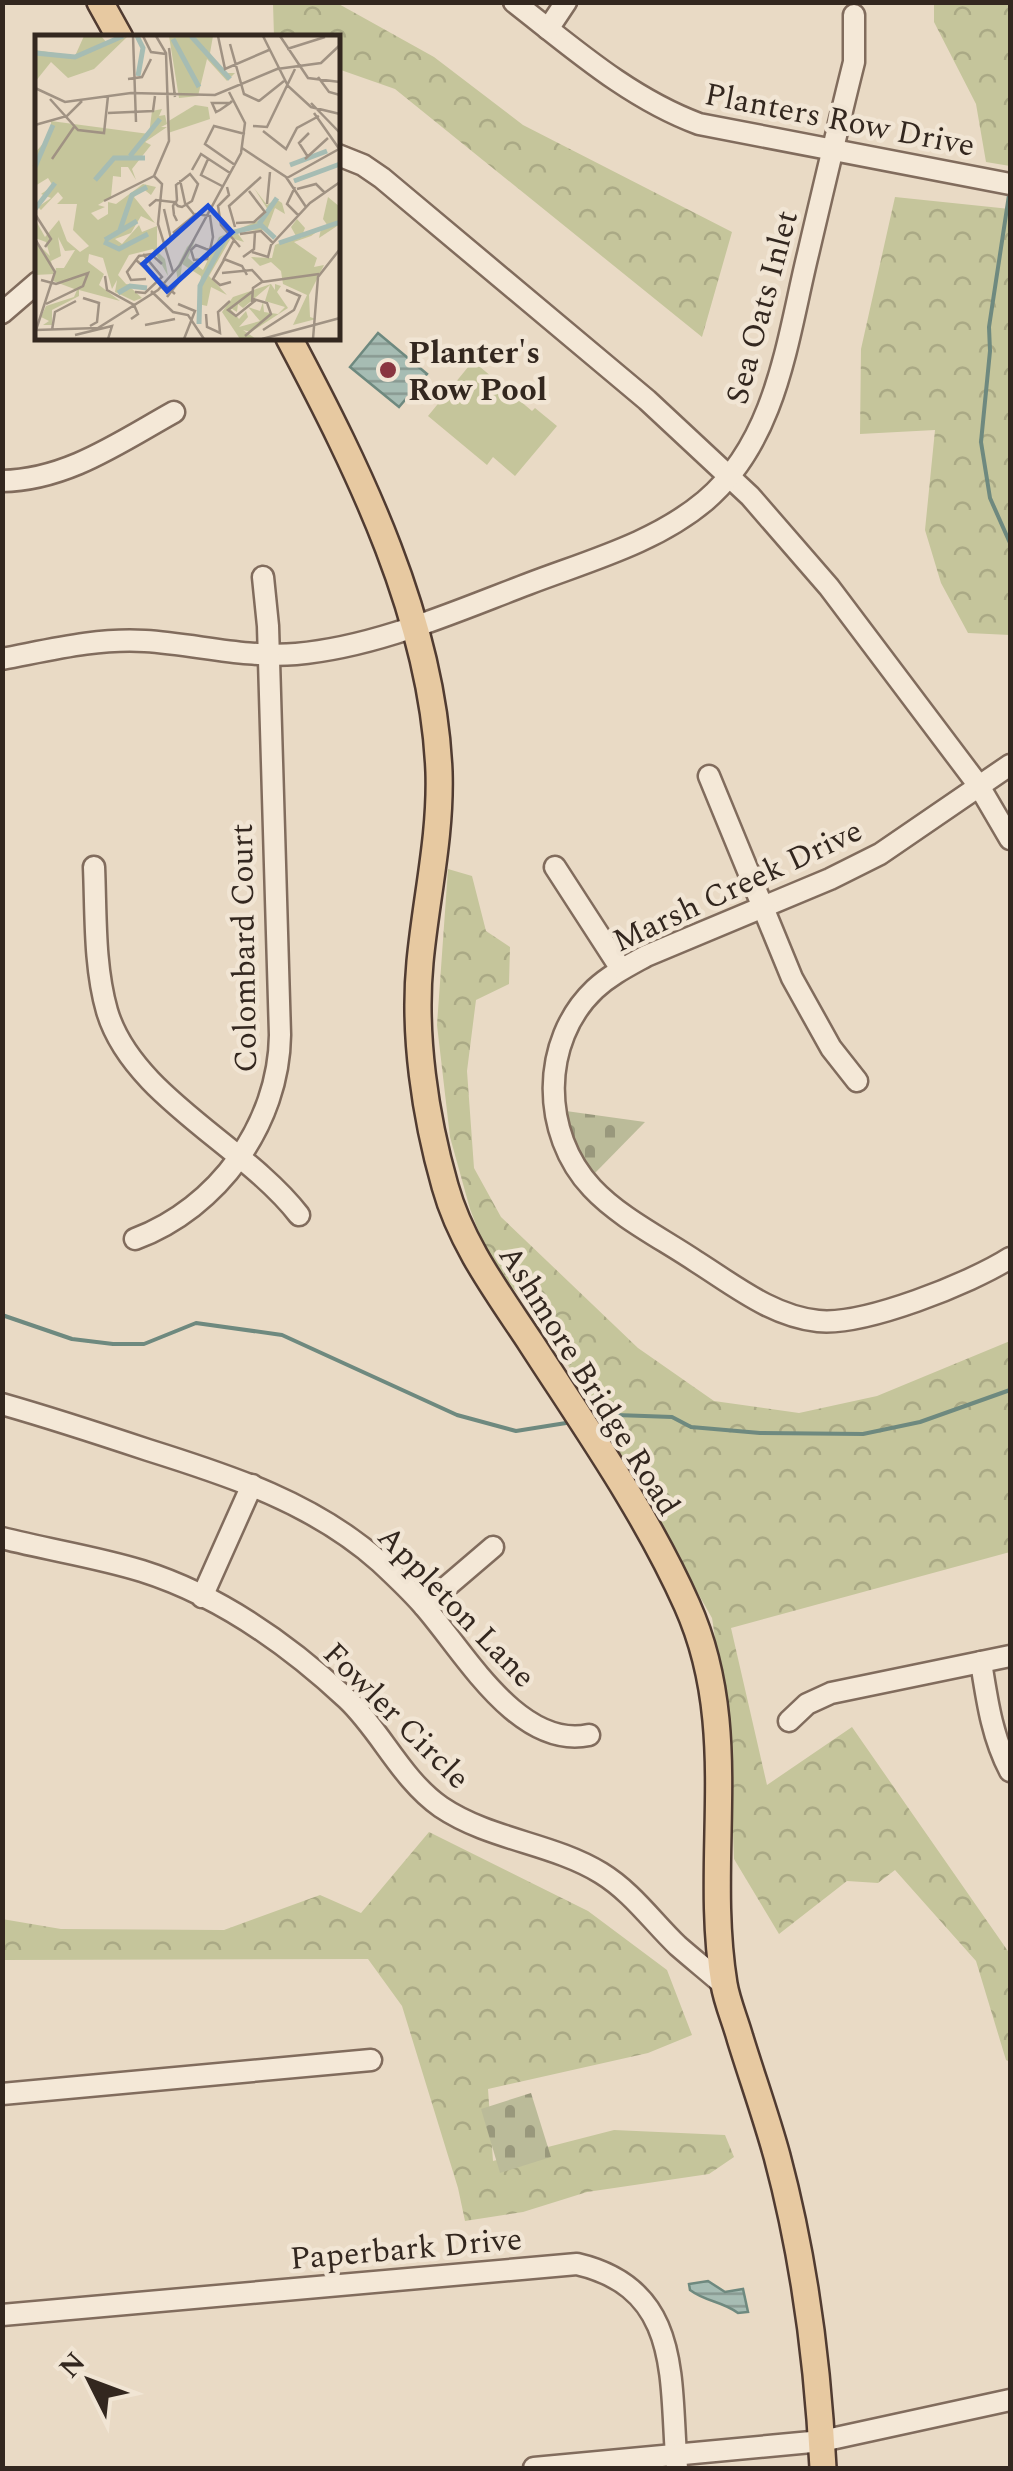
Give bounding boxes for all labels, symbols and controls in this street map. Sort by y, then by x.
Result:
inset map [35,35,340,340]
street label: Planters Row Drive [700,70,979,171]
street label: Sea Oats Inlet [713,205,812,410]
place label: Planter's Row Pool [408,329,547,415]
marker: Planter's Row Pool [377,359,399,381]
street label: Marsh Creek Drive [605,807,871,966]
street label: Colombard Court [218,823,271,1073]
street label: Ashmore Bridge Road [485,1236,692,1526]
street label: Appleton Lane [365,1514,547,1700]
street label: Fowler Circle [311,1631,481,1801]
street label: Paperbark Drive [288,2215,524,2284]
north arrow [40,2331,140,2431]
text: N [49,2342,96,2388]

